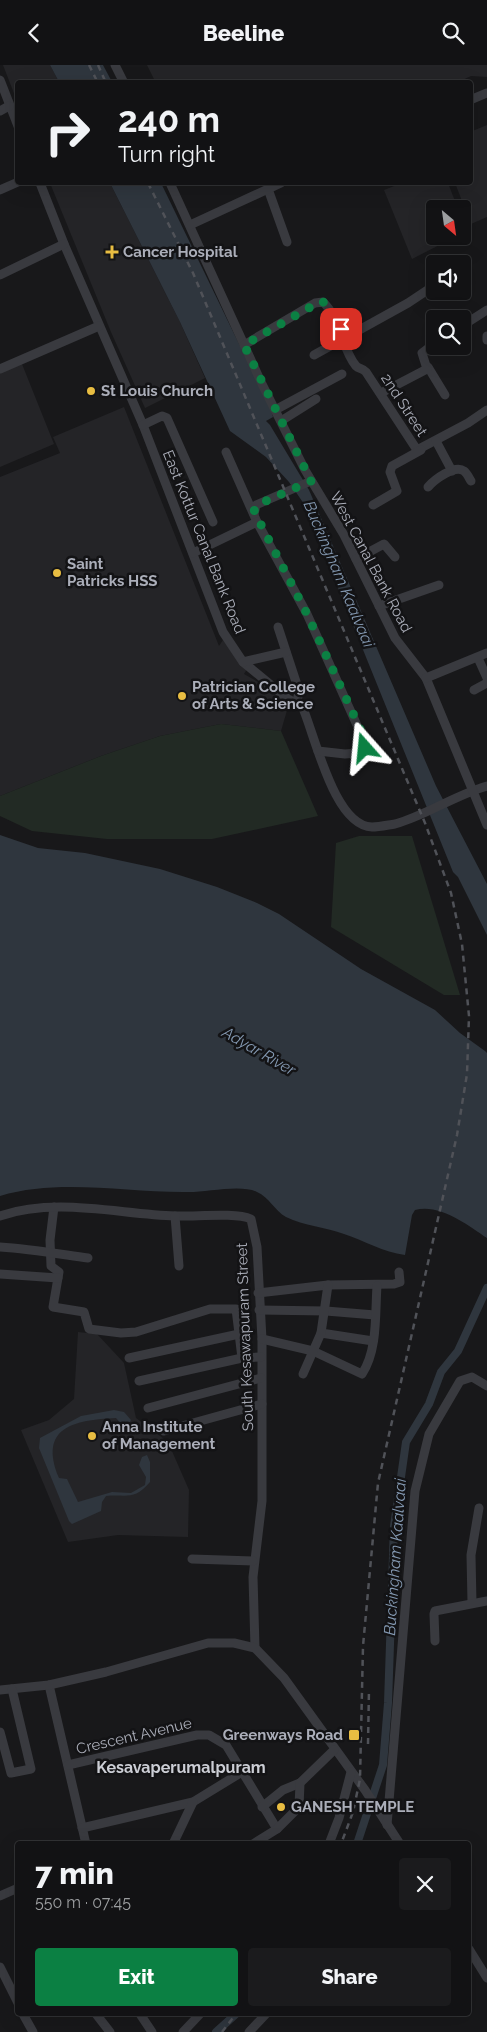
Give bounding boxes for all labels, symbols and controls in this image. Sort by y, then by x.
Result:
icon: back [20,19,48,47]
icon: search [439,19,467,47]
text: Beeline [203,20,284,46]
text: 240 m [118,99,220,140]
icon: right [35,100,100,165]
text: Turn right [118,141,215,167]
north arrow [426,200,471,245]
map controls [426,200,471,355]
place label: Cancer Hospital [123,243,238,261]
marker: Cancer Hospital [105,245,119,259]
button: sound [426,255,471,300]
pin [320,308,362,350]
button: search [426,310,471,355]
icon: arrive [327,315,355,343]
street label: 2nd Street [377,370,431,440]
place label: St Louis Church [101,382,213,400]
marker: St Louis Church [85,385,97,397]
street label: East Kottur Canal Bank Road [159,448,249,636]
street label: West Canal Bank Road [326,488,416,636]
water label: Buckingham Kaalvaai [300,498,379,651]
place label: Saint Patricks HSS [67,555,158,590]
marker: Saint Patricks HSS [51,567,63,579]
place label: Patrician College of Arts & Science [192,678,315,713]
marker: Patrician College of Arts & Science [176,690,188,702]
position arrow [338,721,390,773]
water label: Adyar River [218,1022,299,1080]
street label: South Kesawapuram Street [233,1242,257,1432]
place label: Anna Institute of Management [102,1418,215,1453]
marker: Anna Institute of Management [86,1430,98,1442]
water label: Buckingham Kaalvaai [380,1477,410,1636]
street label: Crescent Avenue [74,1714,194,1758]
place label: Greenways Road [223,1726,343,1744]
marker: Greenways Road [347,1728,361,1742]
district label: Kesavaperumalpuram [96,1758,266,1777]
place label: GANESH TEMPLE [291,1798,414,1816]
marker: GANESH TEMPLE [275,1801,287,1813]
text: 7 min [35,1856,114,1891]
button: close [399,1858,451,1910]
text: 550 m · 07:45 [35,1893,131,1912]
button: Exit [35,1948,238,2006]
button: Share [248,1948,451,2006]

